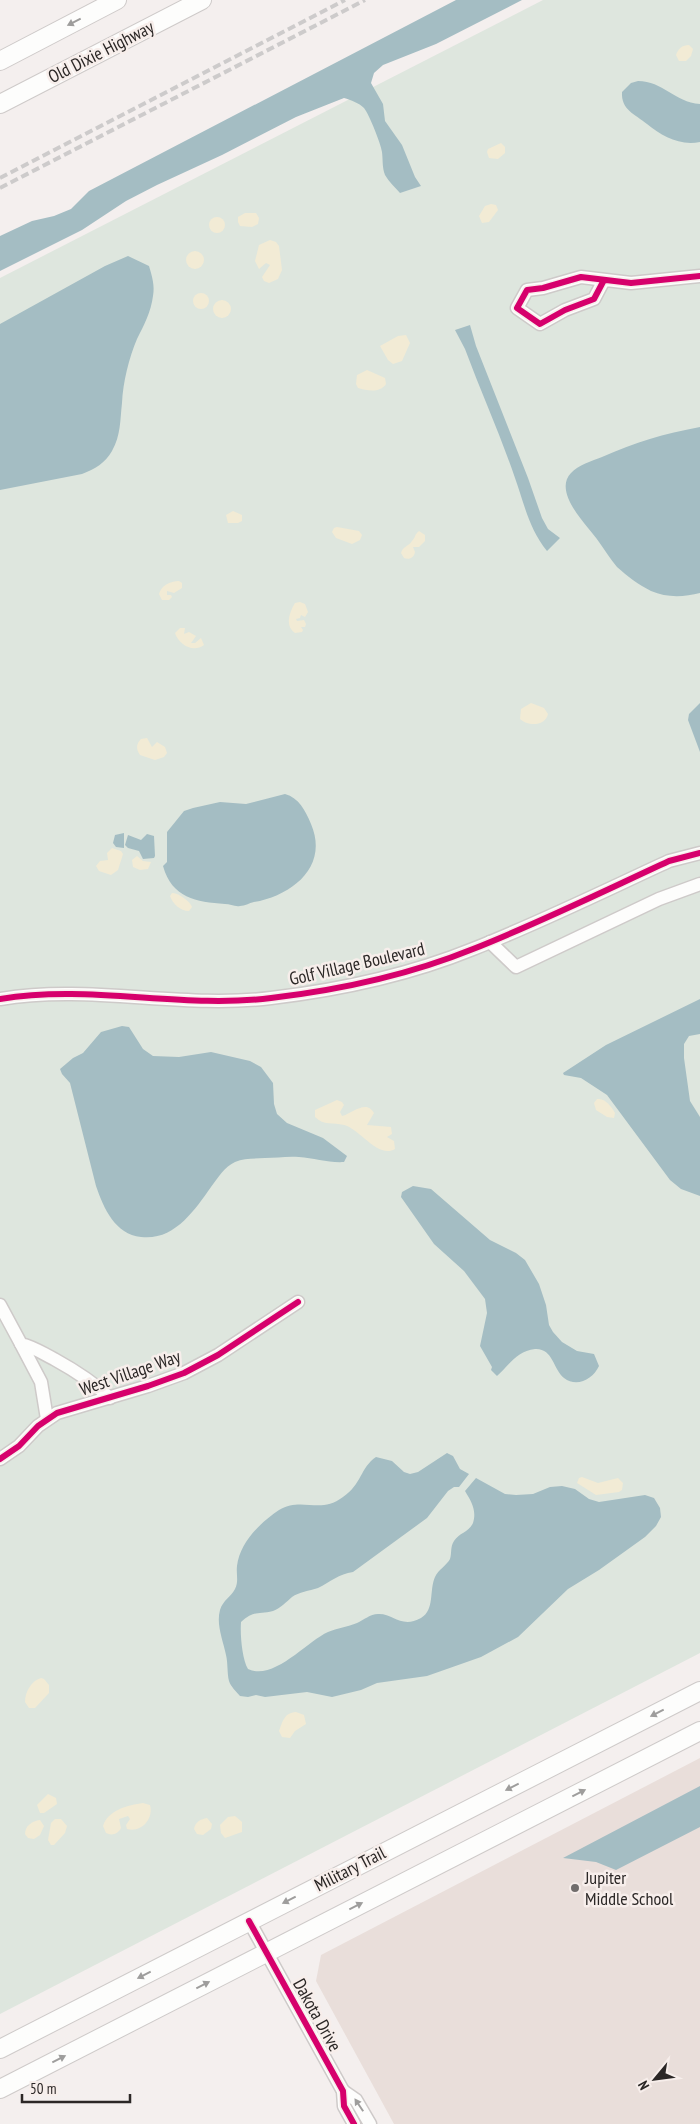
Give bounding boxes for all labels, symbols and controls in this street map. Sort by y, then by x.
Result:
street label: Old Dixie Highway [44,15,158,88]
one-way arrow [67,18,81,26]
street label: Golf Village Boulevard [287,937,427,990]
street label: West Village Way [76,1344,184,1401]
one-way arrow [649,1709,664,1717]
one-way arrow [505,1783,519,1791]
one-way arrow [571,1789,586,1797]
street label: Military Trail [310,1840,390,1896]
place label: Jupiter Middle School [584,1866,674,1910]
marker: Jupiter Middle School [569,1882,581,1894]
one-way arrow [282,1896,296,1904]
one-way arrow [349,1902,363,1910]
one-way arrow [136,1971,151,1979]
street label: Dakota Drive [288,1974,347,2055]
one-way arrow [196,1981,211,1989]
north arrow [630,2054,680,2104]
one-way arrow [52,2055,66,2063]
scale bar [22,2072,130,2104]
text: N [634,2078,653,2093]
text: 50 m [30,2079,56,2098]
one-way arrow [354,2099,364,2112]

